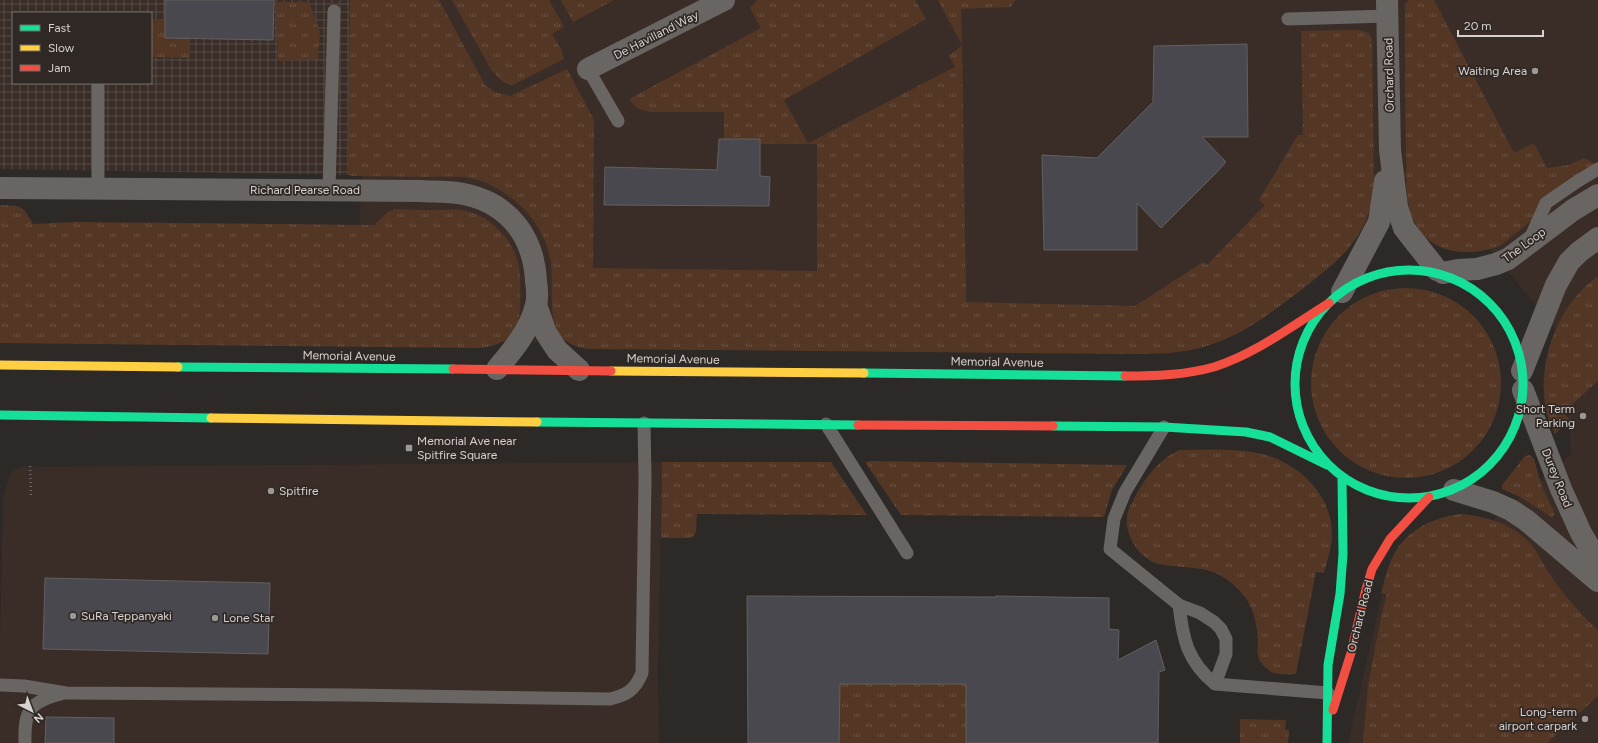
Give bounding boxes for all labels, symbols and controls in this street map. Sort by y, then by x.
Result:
street label: De Havilland Way [611,7,701,62]
legend [12,12,152,84]
scale bar [1458,12,1543,38]
text: 20 m [1464,19,1492,33]
text: Fast [48,21,71,35]
street label: Orchard Road [1381,38,1397,112]
text: Slow [48,41,75,55]
text: Jam [48,61,71,75]
place label: Waiting Area [1458,64,1527,78]
marker: Waiting Area [1530,66,1540,76]
street label: Richard Pearse Road [250,183,360,197]
street label: The Loop [1500,225,1548,265]
street label: Memorial Avenue [302,348,396,364]
street label: Memorial Avenue [626,351,720,367]
street label: Memorial Avenue [950,354,1044,370]
place label: Short Term Parking [1516,402,1575,430]
marker: Short Term Parking [1578,411,1588,421]
place label: Memorial Ave near Spitfire Square [417,434,516,462]
marker: Memorial Ave near Spitfire Square [404,443,414,453]
street label: Durey Road [1539,446,1575,510]
place label: Spitfire [279,484,319,498]
marker: Spitfire [266,486,276,496]
street label: Orchard Road [1344,578,1376,654]
place label: SuRa Teppanyaki [81,609,172,623]
marker: SuRa Teppanyaki [68,611,78,621]
place label: Lone Star [223,611,274,625]
marker: Lone Star [210,613,220,623]
north arrow [12,691,52,731]
place label: Long-term airport carpark [1499,705,1577,733]
text: N [31,710,46,726]
marker: Long-term airport carpark [1580,714,1590,724]

